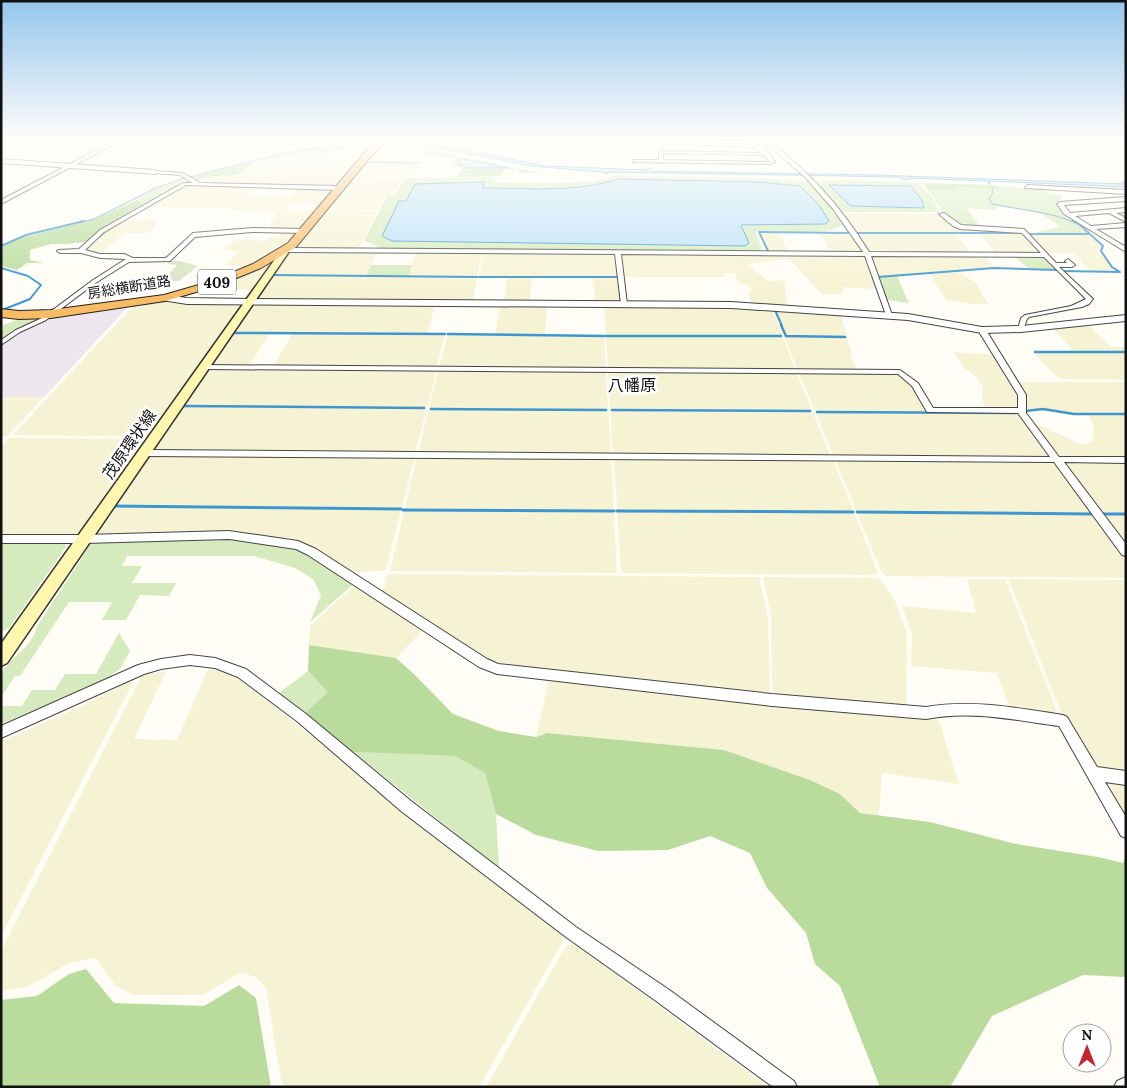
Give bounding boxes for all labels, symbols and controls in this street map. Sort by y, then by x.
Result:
road number: 409 [198,270,236,294]
street label: 房総横断道路 [86,272,172,302]
district label: 八幡原 [608,375,656,395]
street label: 茂原環状線 [98,405,160,483]
north arrow [1062,1023,1112,1073]
text: N [1082,1026,1093,1044]

